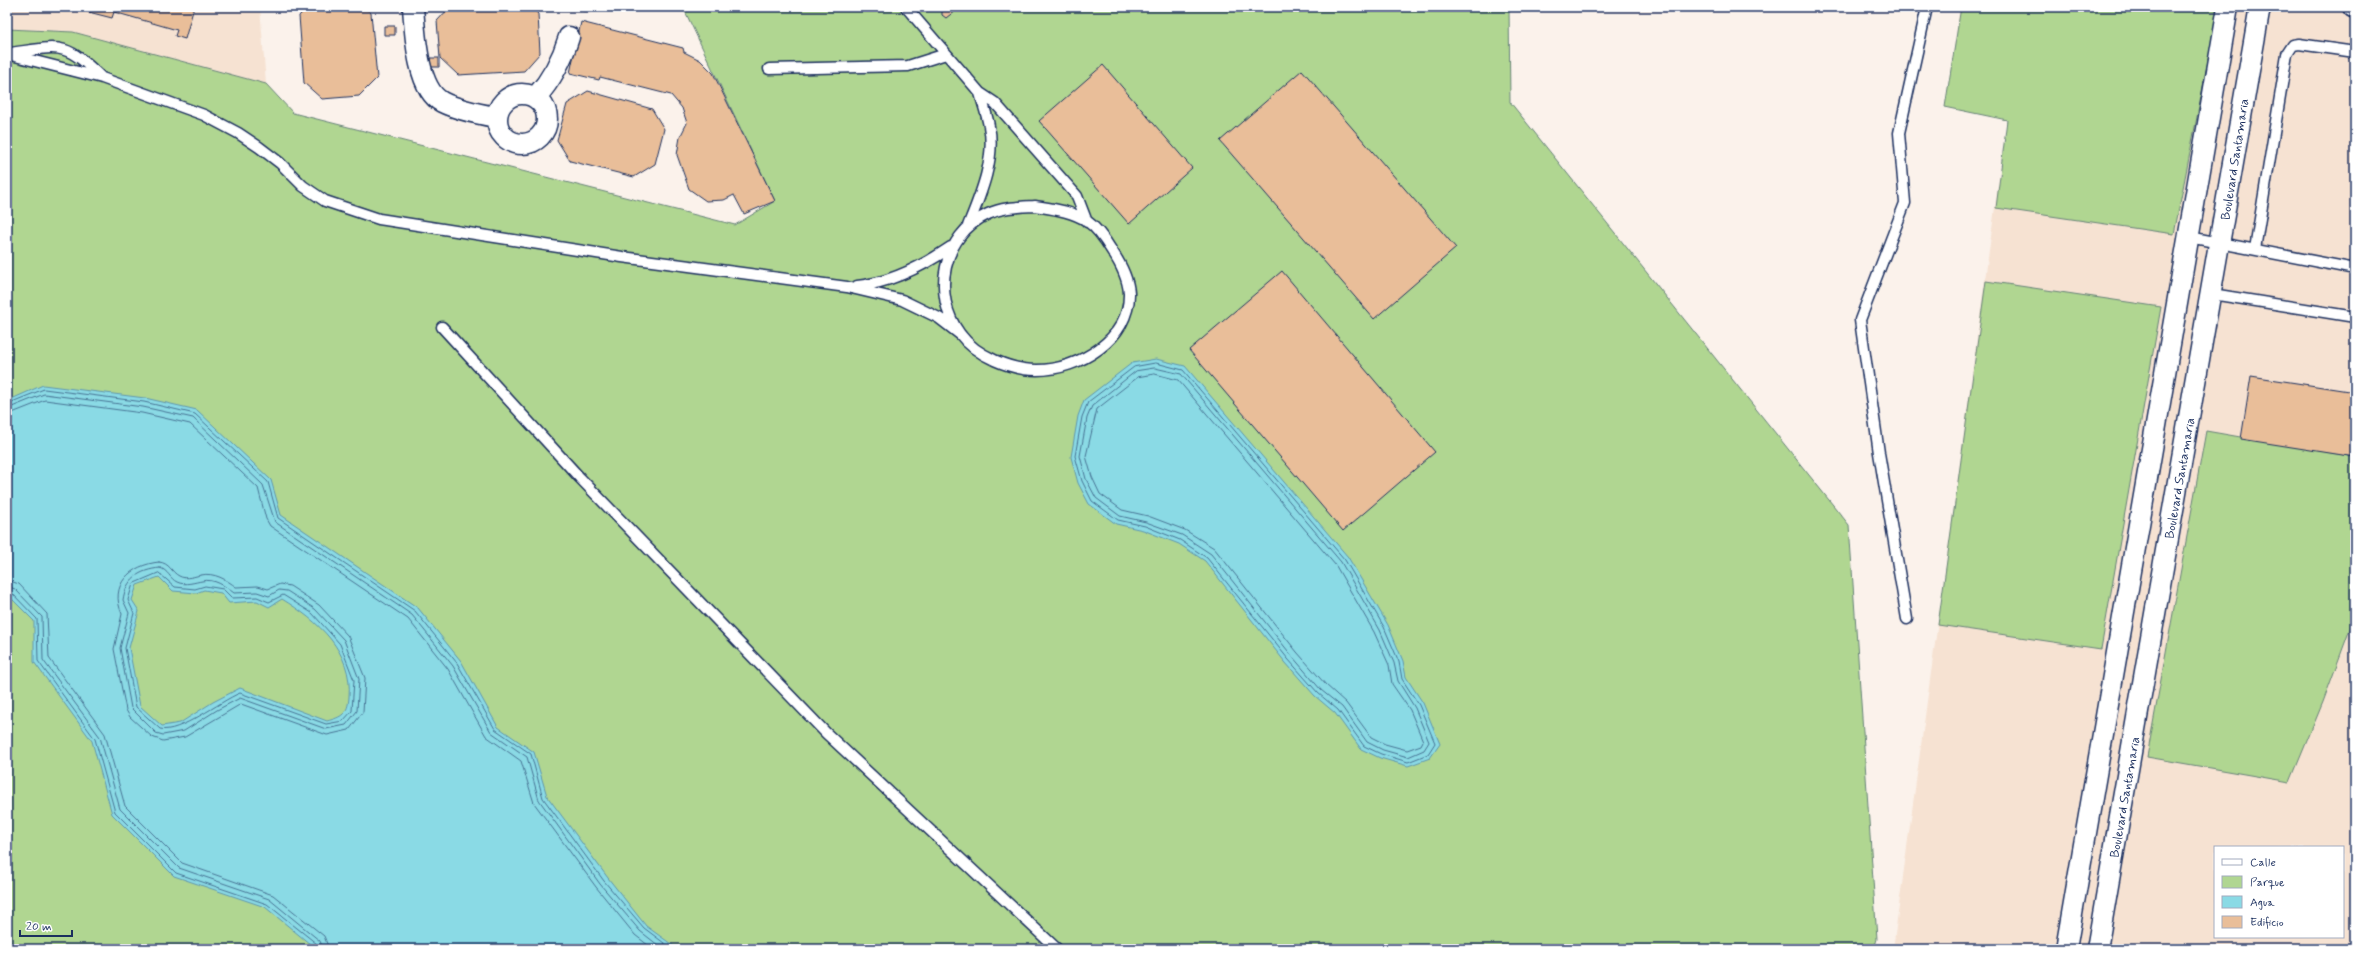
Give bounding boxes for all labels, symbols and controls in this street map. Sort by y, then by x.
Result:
street label: Boulevard Santamaria [2217,97,2253,221]
street label: Boulevard Santamaria [2161,416,2200,540]
street label: Boulevard Santamaria [2106,735,2145,859]
legend [2214,846,2344,938]
text: Calle [2250,855,2276,871]
text: Parque [2250,875,2285,891]
text: Agua [2250,895,2275,911]
scale bar [20,912,72,938]
text: Edificio [2250,915,2284,931]
text: 20 m [26,919,52,935]

